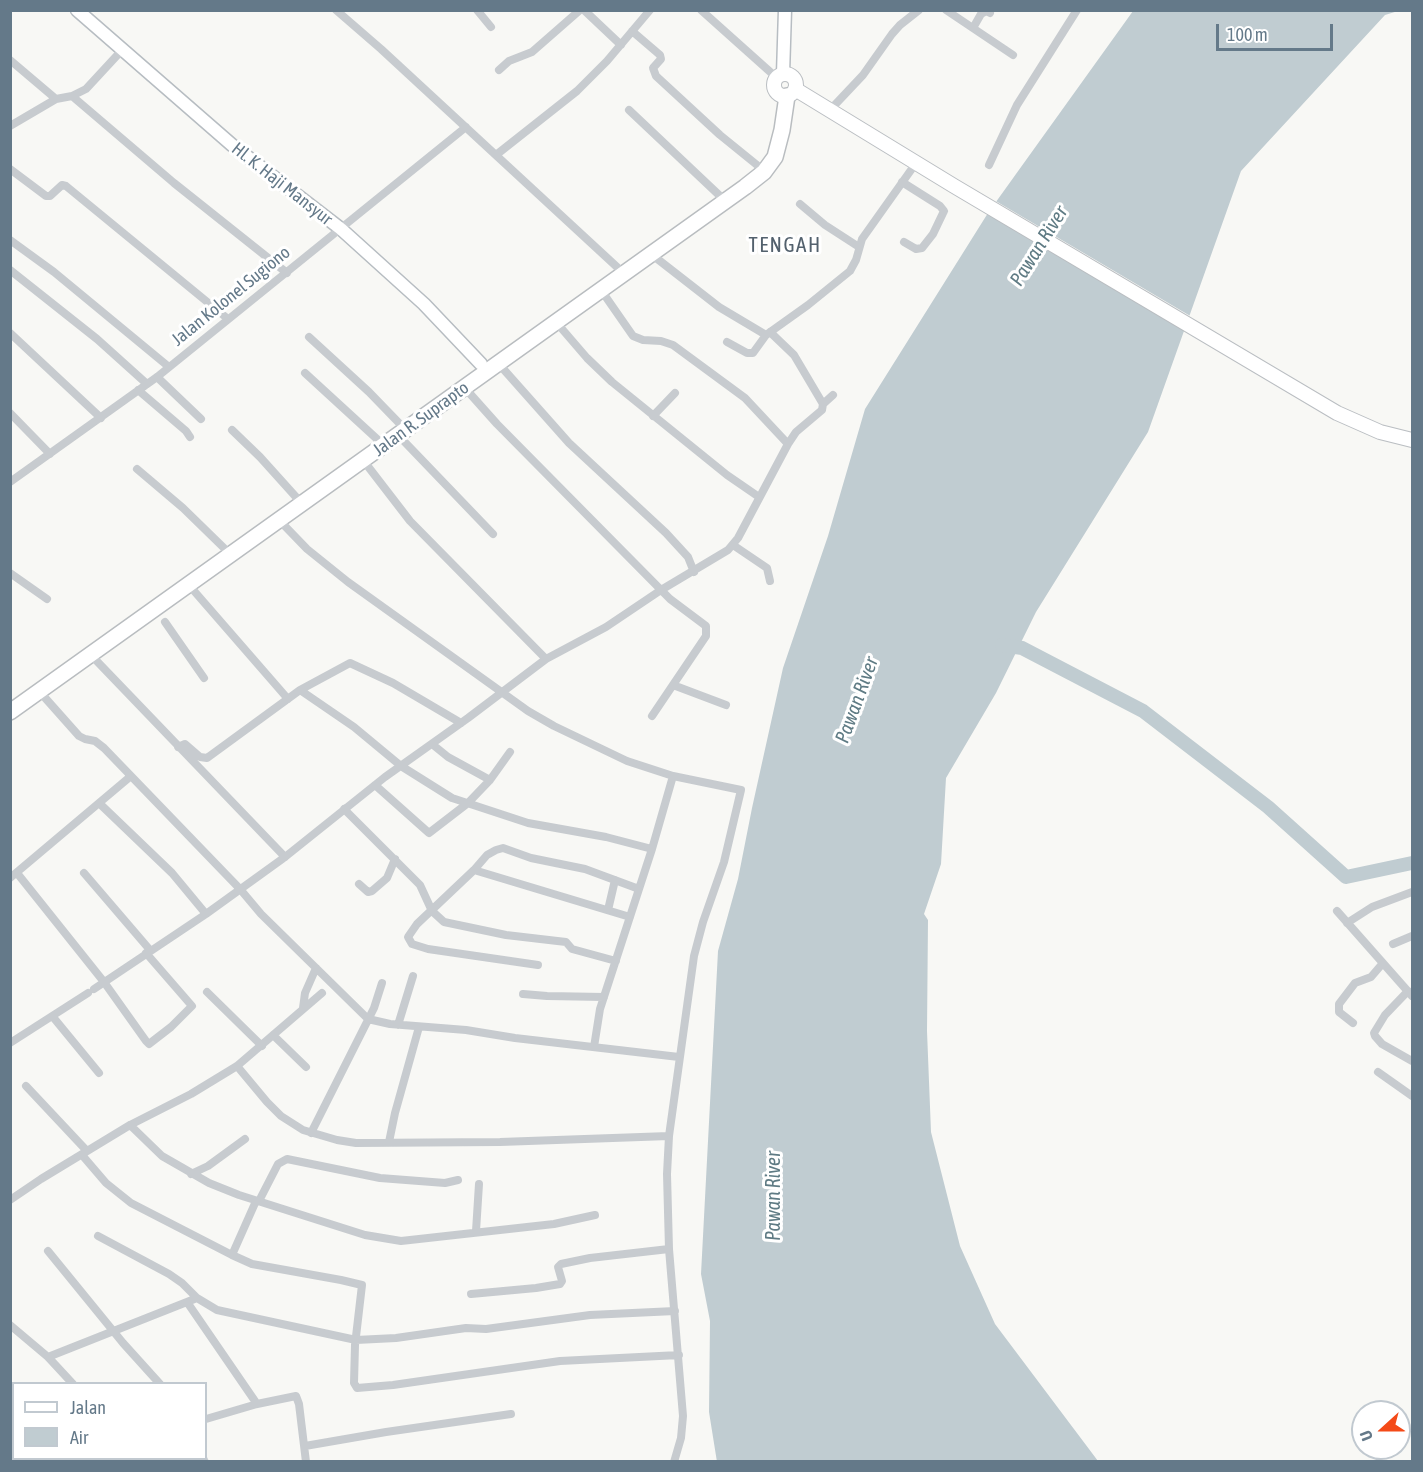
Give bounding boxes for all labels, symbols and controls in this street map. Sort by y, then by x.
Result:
scale bar [1219,12,1336,50]
text: 100 m [1227,24,1268,45]
street label: Hl. K. Haji Mansyur [227,138,337,230]
water label: Pawan River [1005,201,1073,291]
district label: TENGAH [748,232,822,258]
street label: Jalan Kolonel Sugiono [167,242,295,350]
street label: Jalan R. Suprapto [369,377,473,461]
water label: Pawan River [830,654,884,746]
water label: Pawan River [762,1151,786,1241]
legend [12,1382,207,1460]
text: Jalan [70,1397,106,1418]
north arrow [1351,1400,1411,1460]
text: Air [70,1427,88,1448]
text: U [1356,1428,1376,1443]

